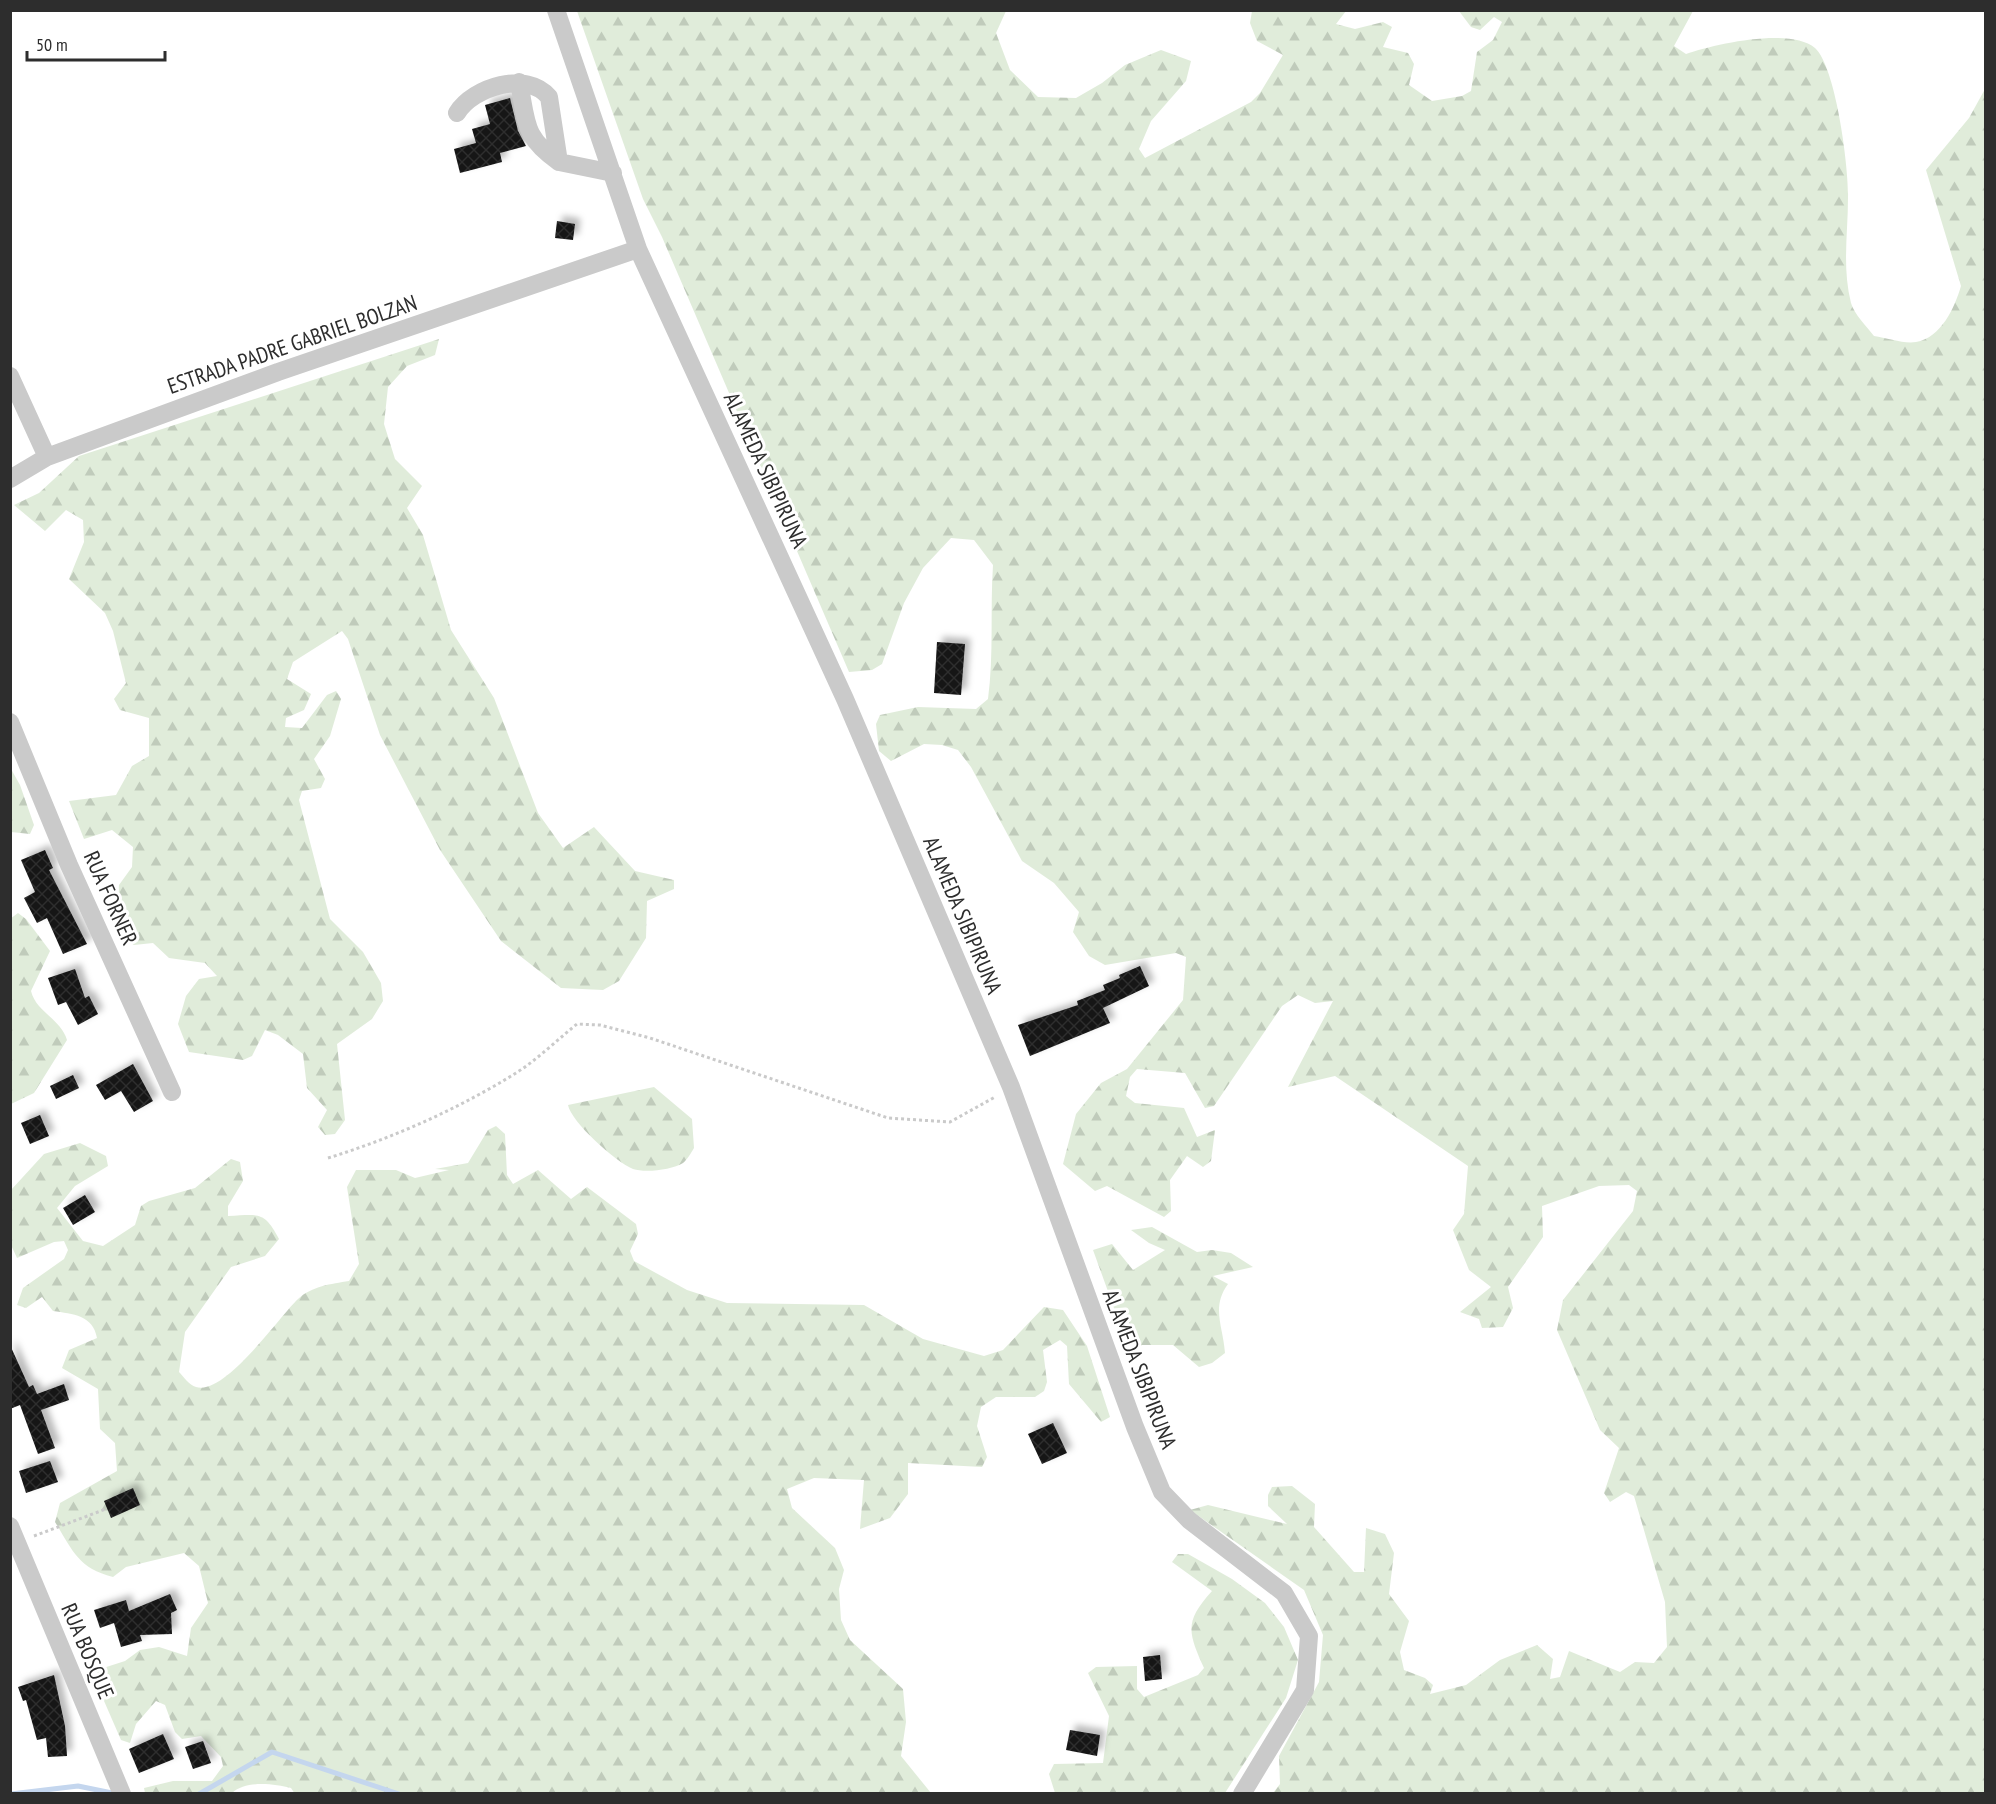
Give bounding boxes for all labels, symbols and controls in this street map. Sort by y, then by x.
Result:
scale bar [27,24,165,62]
text: 50 m [36,33,68,56]
street label: ESTRADA PADRE GABRIEL BOLZAN [164,288,420,400]
street label: ALAMEDA SIBIPIRUNA [718,388,815,553]
street label: ALAMEDA SIBIPIRUNA [917,832,1009,998]
street label: RUA FORNER [78,847,144,949]
street label: ALAMEDA SIBIPIRUNA [1097,1285,1183,1453]
street label: RUA BOSQUE [55,1599,121,1703]

